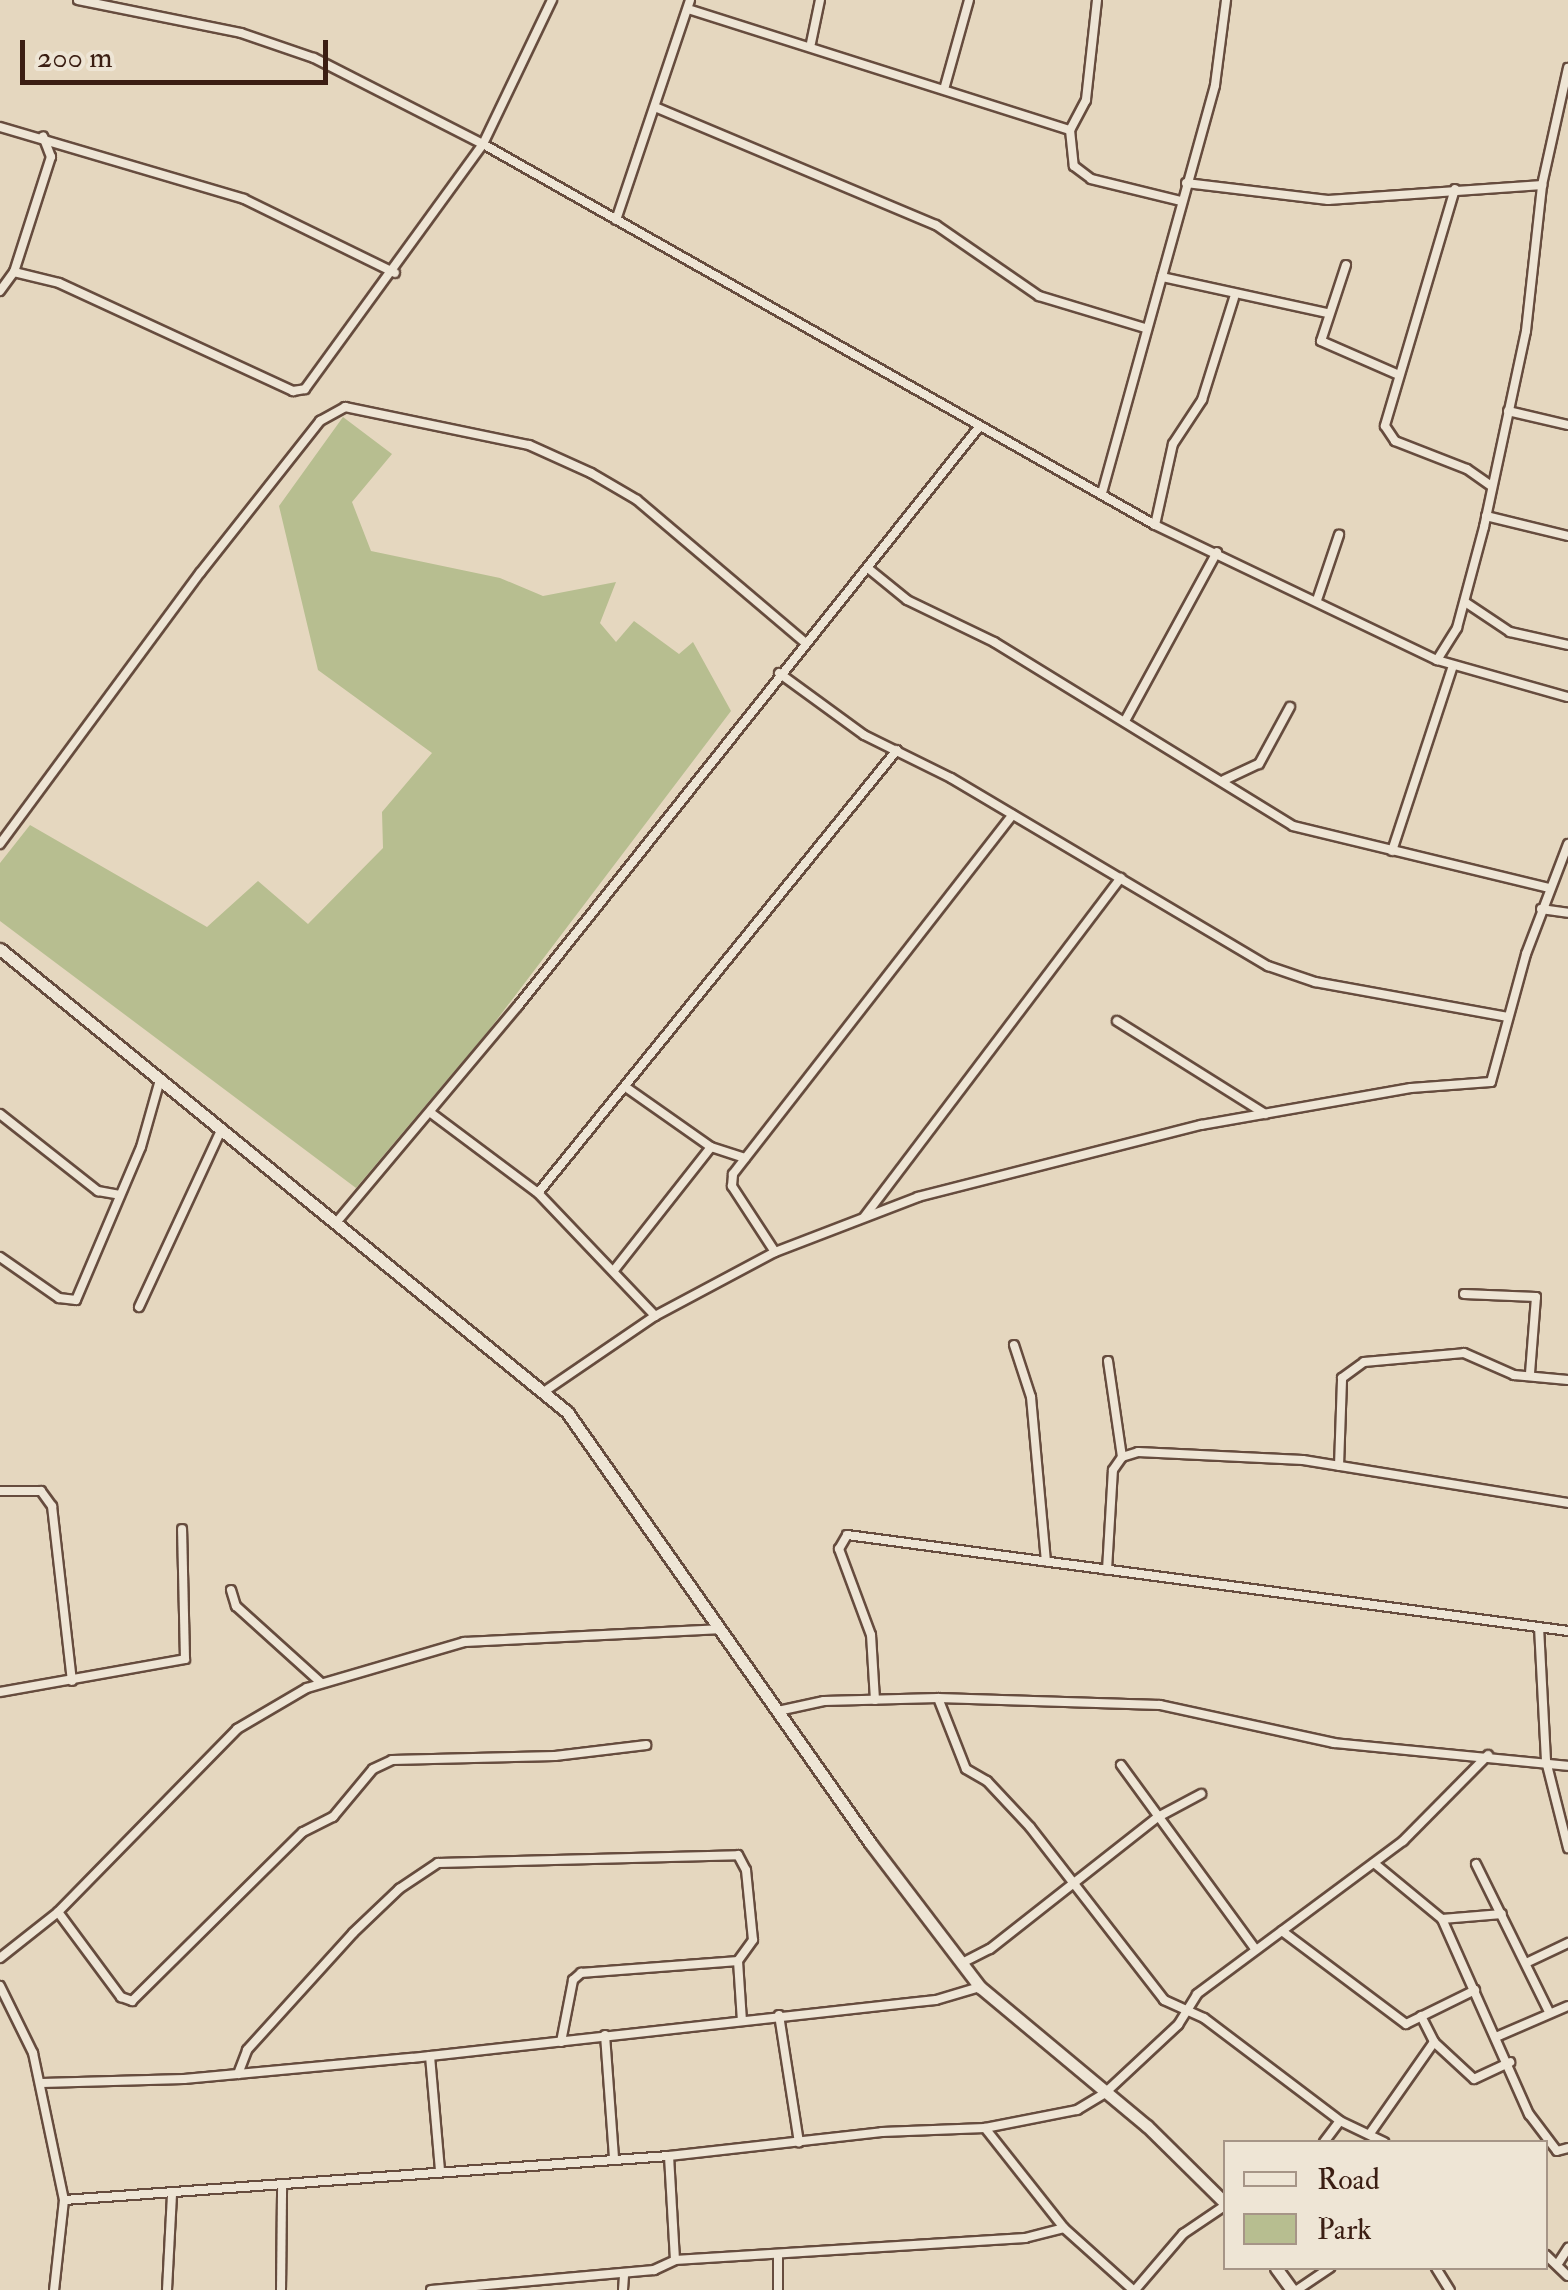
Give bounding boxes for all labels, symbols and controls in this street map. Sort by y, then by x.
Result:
scale bar [25,20,332,82]
text: 200 m [37,39,113,76]
legend [1223,2140,1548,2270]
text: Road [1317,2161,1380,2198]
text: Park [1317,2211,1372,2248]

